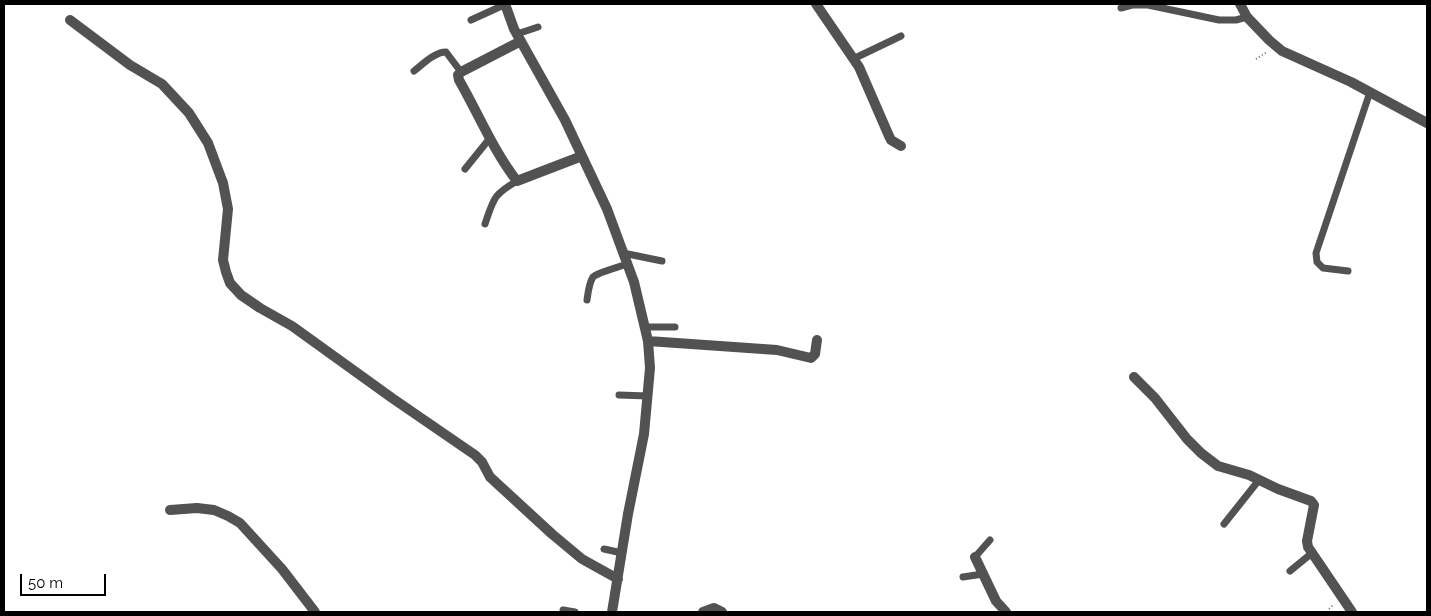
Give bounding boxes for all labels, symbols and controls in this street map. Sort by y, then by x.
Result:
scale bar [22,564,109,596]
text: 50 m [28,574,63,592]

